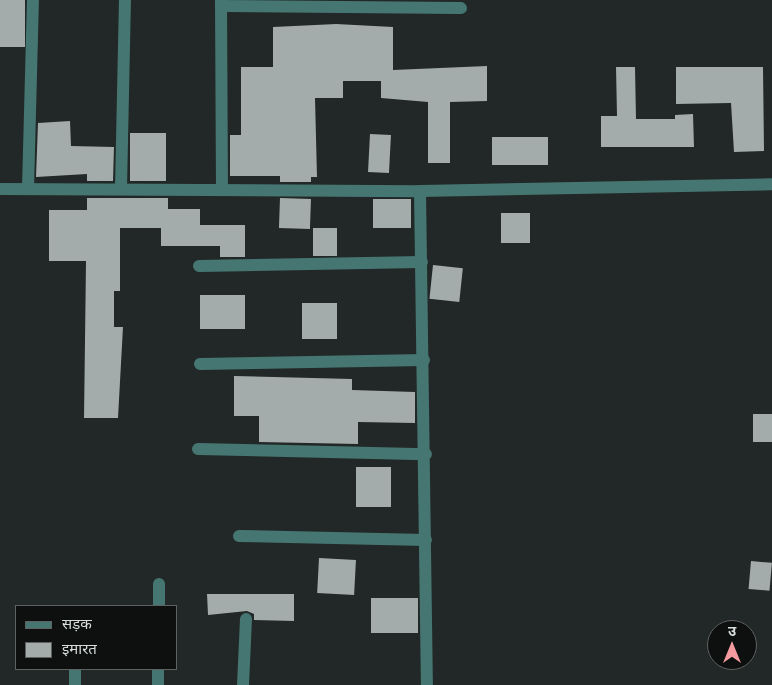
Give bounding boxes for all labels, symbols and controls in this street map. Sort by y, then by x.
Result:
legend [15,605,178,670]
text: सड़क [62,615,92,632]
north arrow [707,620,757,670]
text: उ [728,623,736,639]
text: इमारत [62,640,97,657]

